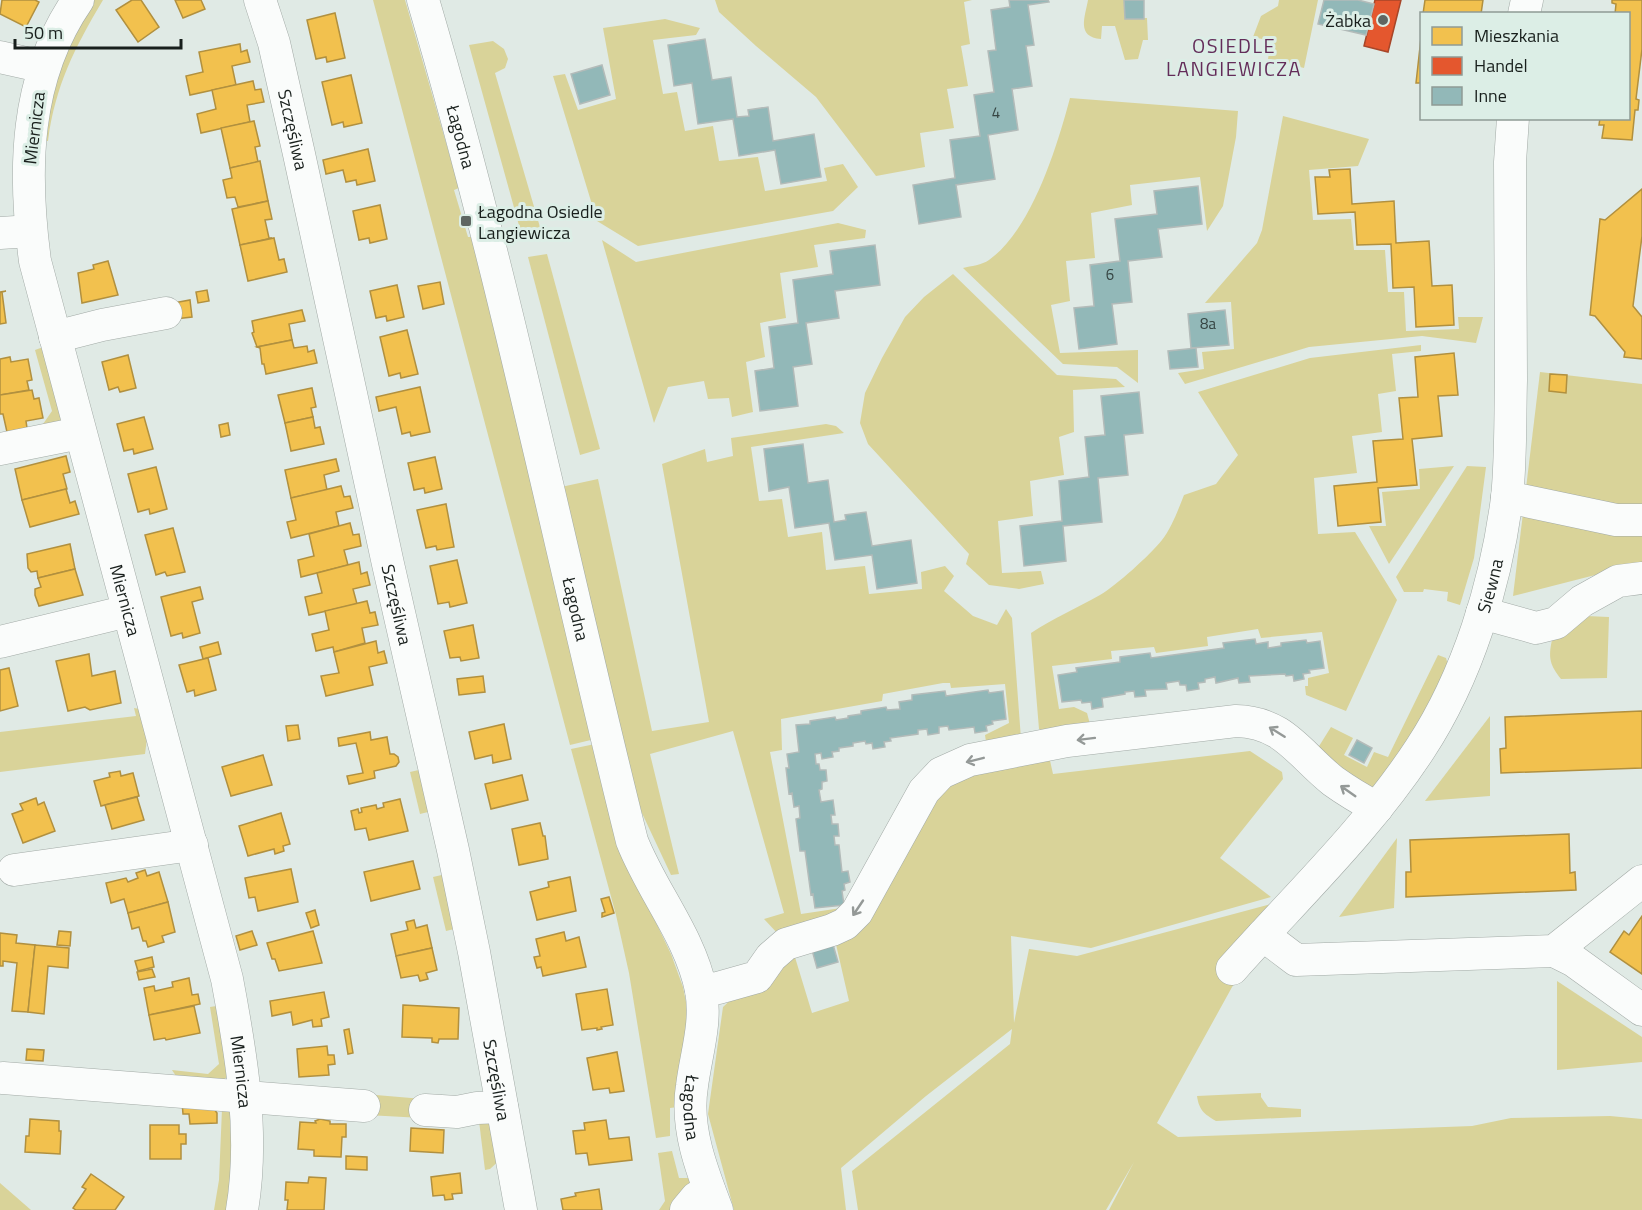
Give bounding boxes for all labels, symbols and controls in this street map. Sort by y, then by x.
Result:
place label: Żabka [1325,7,1371,34]
scale bar [15,12,182,50]
legend [1420,12,1630,120]
marker: Żabka [1376,13,1390,27]
text: 50 m [24,19,63,46]
text: Mieszkania [1474,22,1559,49]
district label: OSIEDLE LANGIEWICZA [1166,30,1302,84]
text: Handel [1474,52,1528,79]
text: Inne [1474,82,1507,109]
street label: Szczęśliwa [271,87,316,173]
street label: Miernicza [16,90,52,166]
street label: Łagodna [440,101,483,171]
house number: 4 [992,101,1000,124]
place label: Łagodna Osiedle Langiewicza [477,198,603,246]
marker: Łagodna Osiedle Langiewicza [459,214,473,228]
house number: 6 [1106,263,1114,286]
house number: 8a [1200,312,1216,335]
street label: Siewna [1469,556,1510,616]
street label: Miernicza [103,561,148,639]
street label: Szczęśliwa [375,561,419,647]
street label: Łagodna [556,573,597,644]
one-way arrow [1269,726,1286,738]
one-way arrow [1076,734,1096,745]
one-way arrow [965,755,984,767]
one-way arrow [1341,785,1357,797]
one-way arrow [852,899,864,916]
street label: Miernicza [224,1033,259,1109]
street label: Szczęśliwa [477,1037,518,1123]
street label: Łagodna [677,1072,707,1142]

